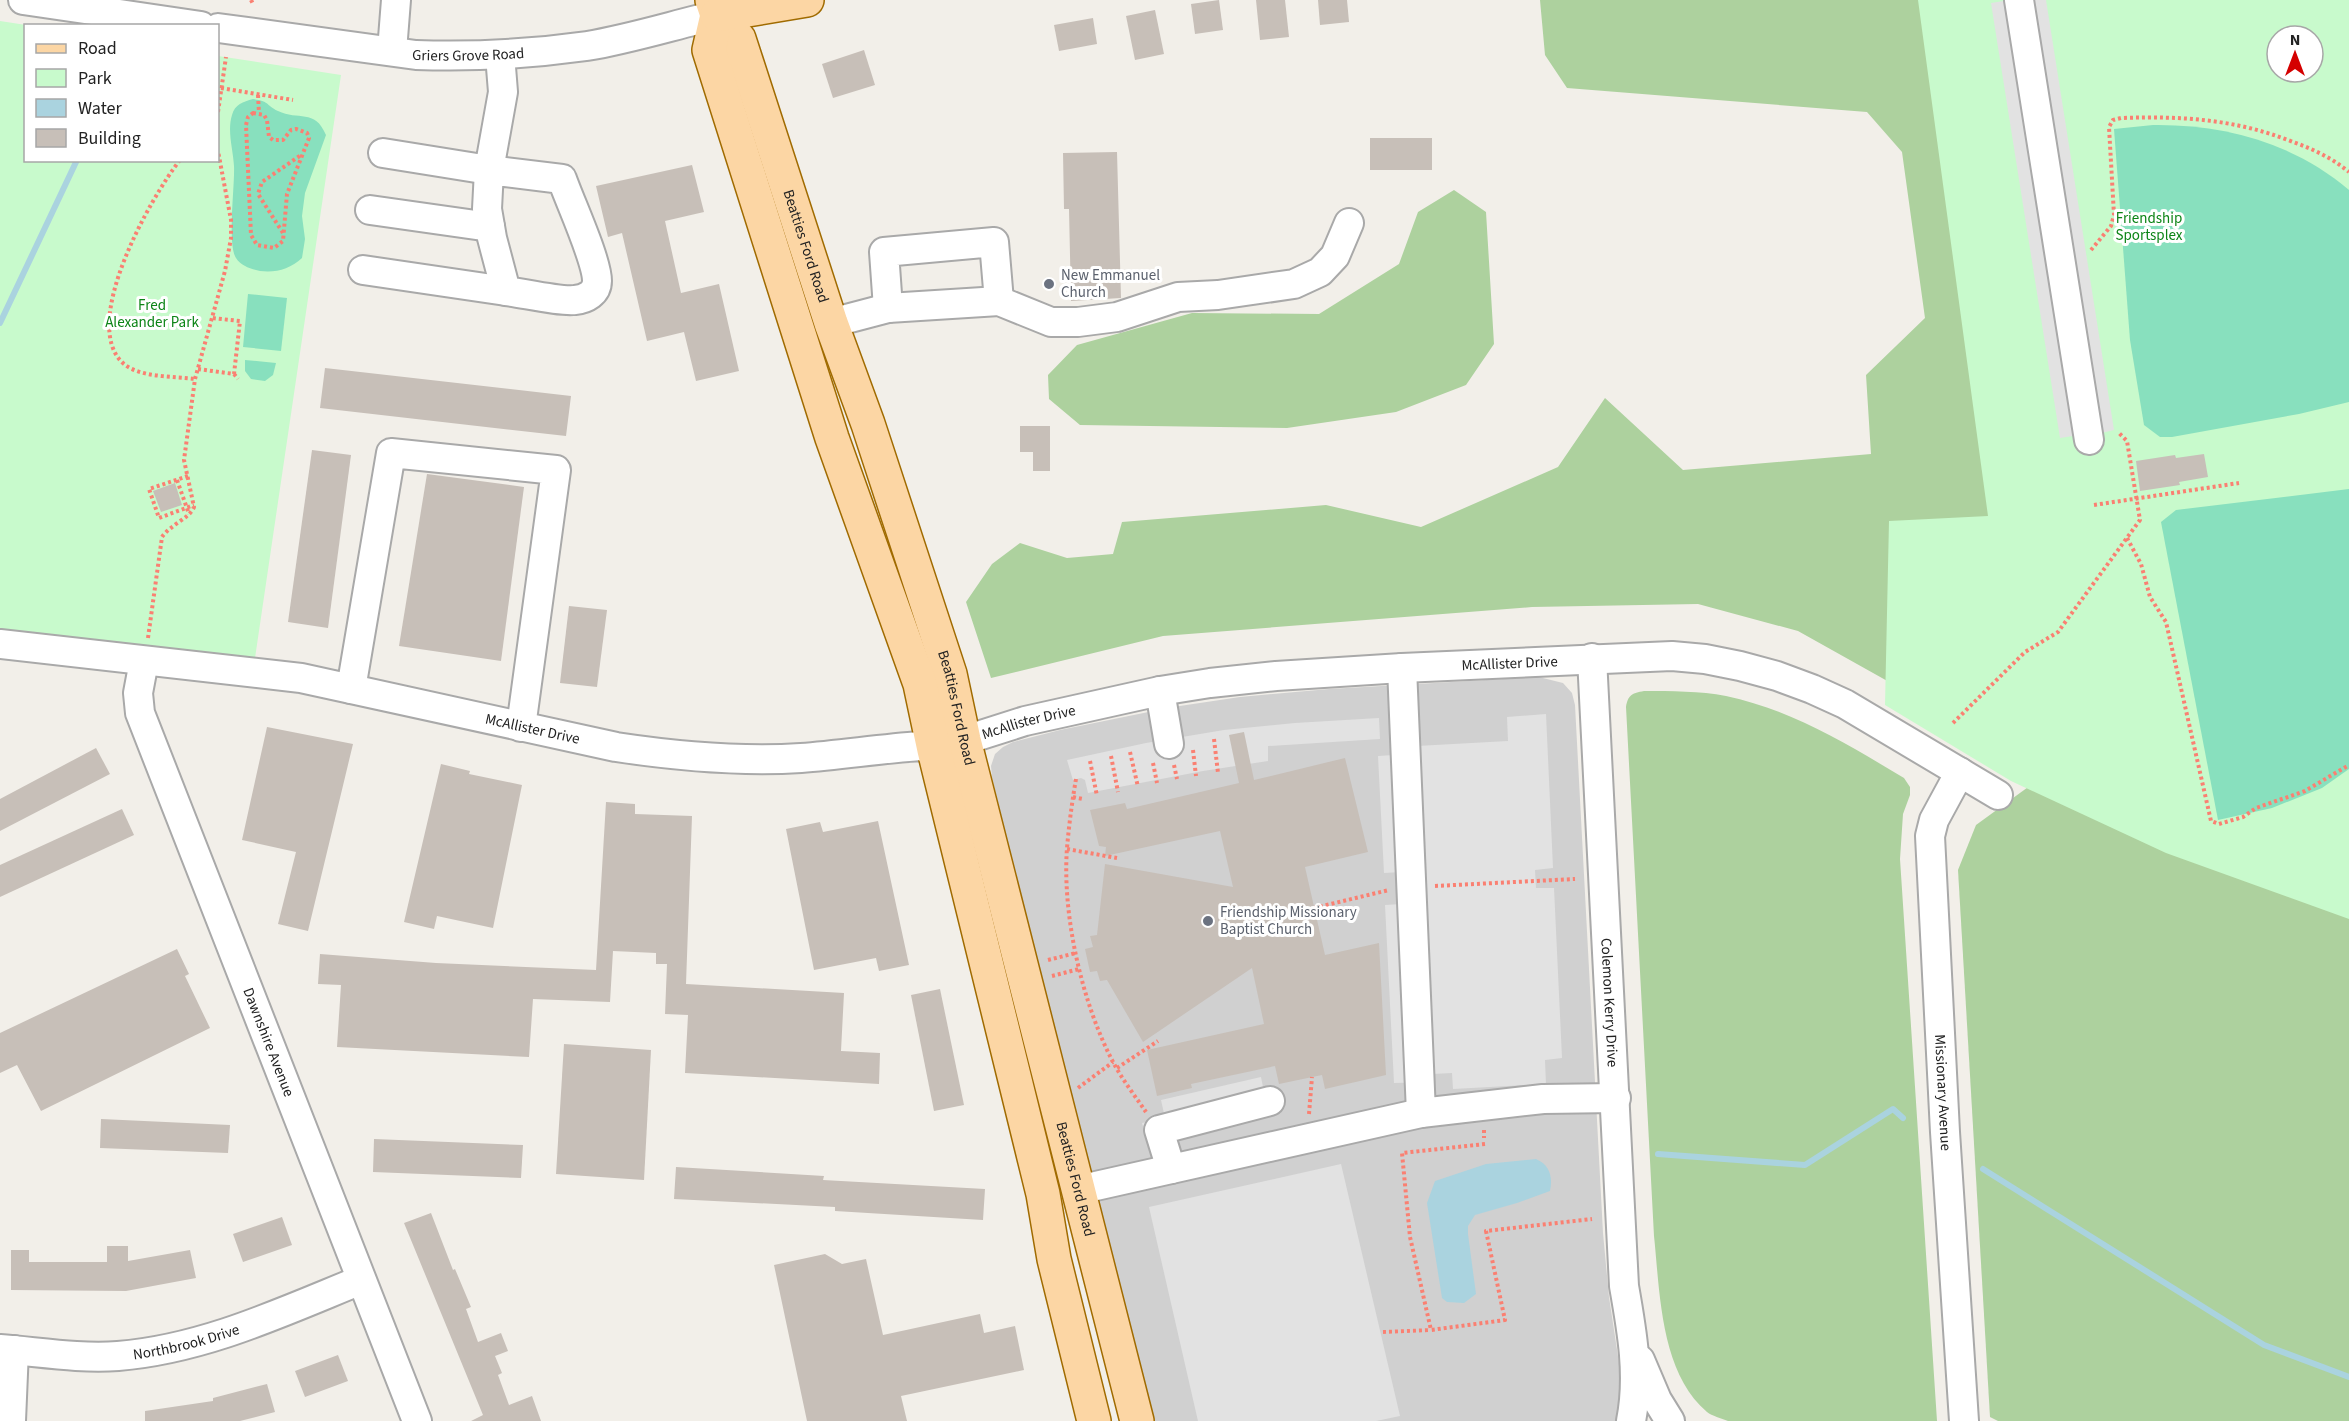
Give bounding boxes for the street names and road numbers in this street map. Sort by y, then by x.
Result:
street label: Griers Grove Road [412,42,525,66]
street label: Beatties Ford Road [778,187,834,305]
street label: Beatties Ford Road [932,648,981,768]
street label: McAllister Drive [1461,651,1558,676]
street label: McAllister Drive [979,700,1078,745]
street label: McAllister Drive [483,708,582,749]
street label: Colemon Kerry Drive [1596,937,1623,1068]
street label: Dawnshire Avenue [238,984,300,1100]
street label: Missionary Avenue [1930,1034,1957,1152]
street label: Beatties Ford Road [1051,1119,1100,1239]
street label: Northbrook Drive [132,1319,242,1365]

